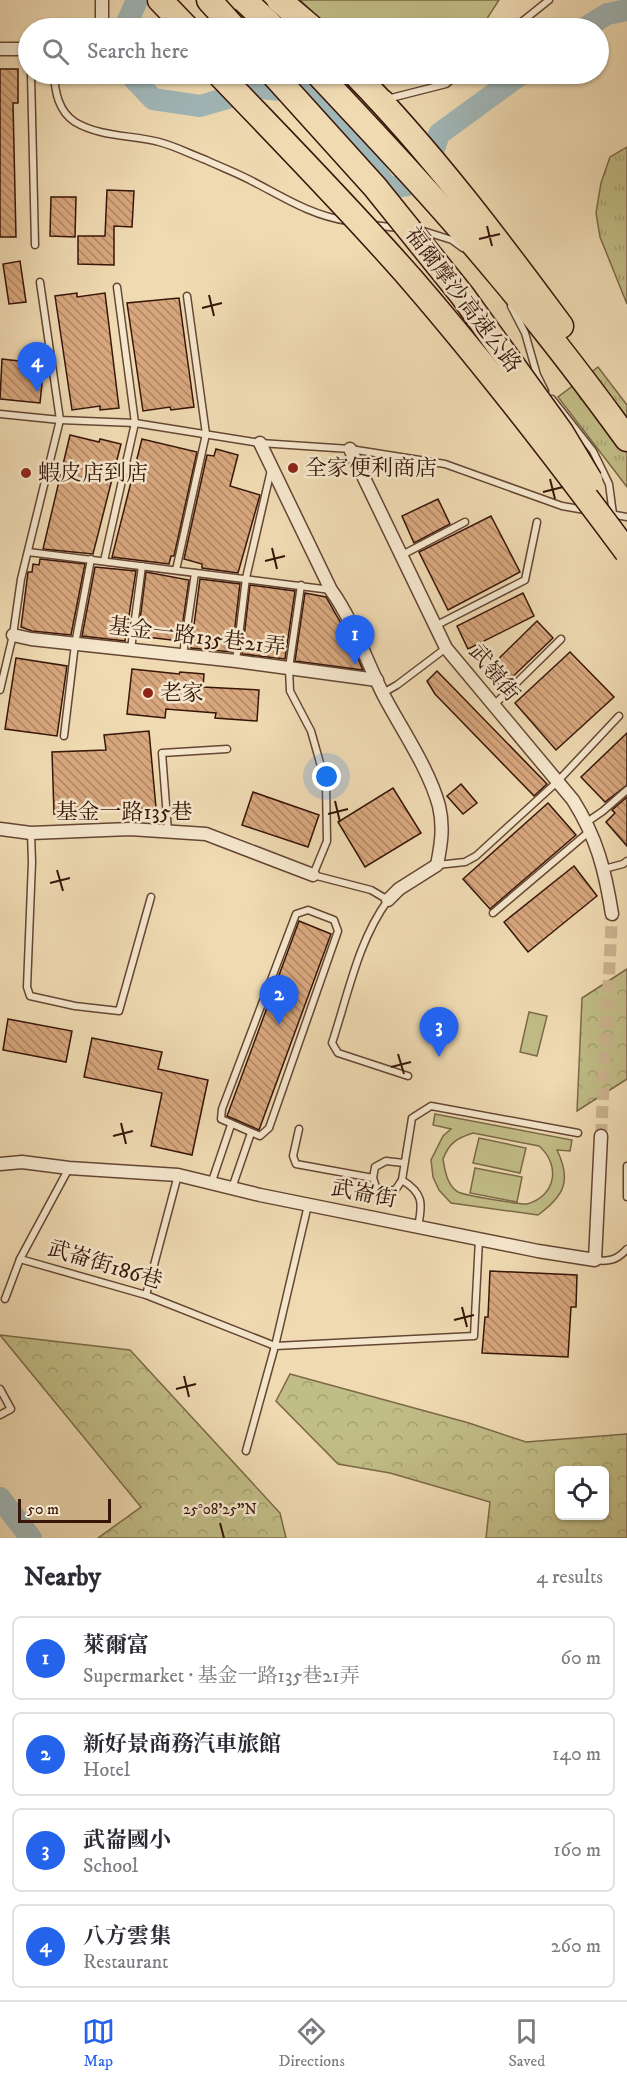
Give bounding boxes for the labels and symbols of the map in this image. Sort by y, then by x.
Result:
street label: 福爾摩沙高速公路 [399,222,527,378]
pin: 4 [18,342,57,392]
place label: 全家便利商店 [305,455,437,482]
place label: 蝦皮店到店 [38,460,148,487]
marker: 全家便利商店 [286,461,300,475]
marker: 蝦皮店到店 [19,466,33,480]
street label: 基金一路135巷21弄 [107,613,287,661]
pin: 1 [336,616,374,665]
street label: 武嶺街 [463,639,525,707]
place label: 老家 [160,680,204,707]
marker: 老家 [141,686,155,700]
your location [312,762,341,791]
street label: 基金一路135巷 [55,799,193,826]
pin: 2 [260,976,298,1025]
pin: 3 [420,1008,458,1057]
street label: 武崙街 [329,1174,399,1214]
street label: 武崙街186巷 [44,1235,166,1295]
scale bar [18,1496,111,1524]
text: 25°08'25"N [183,1500,257,1519]

